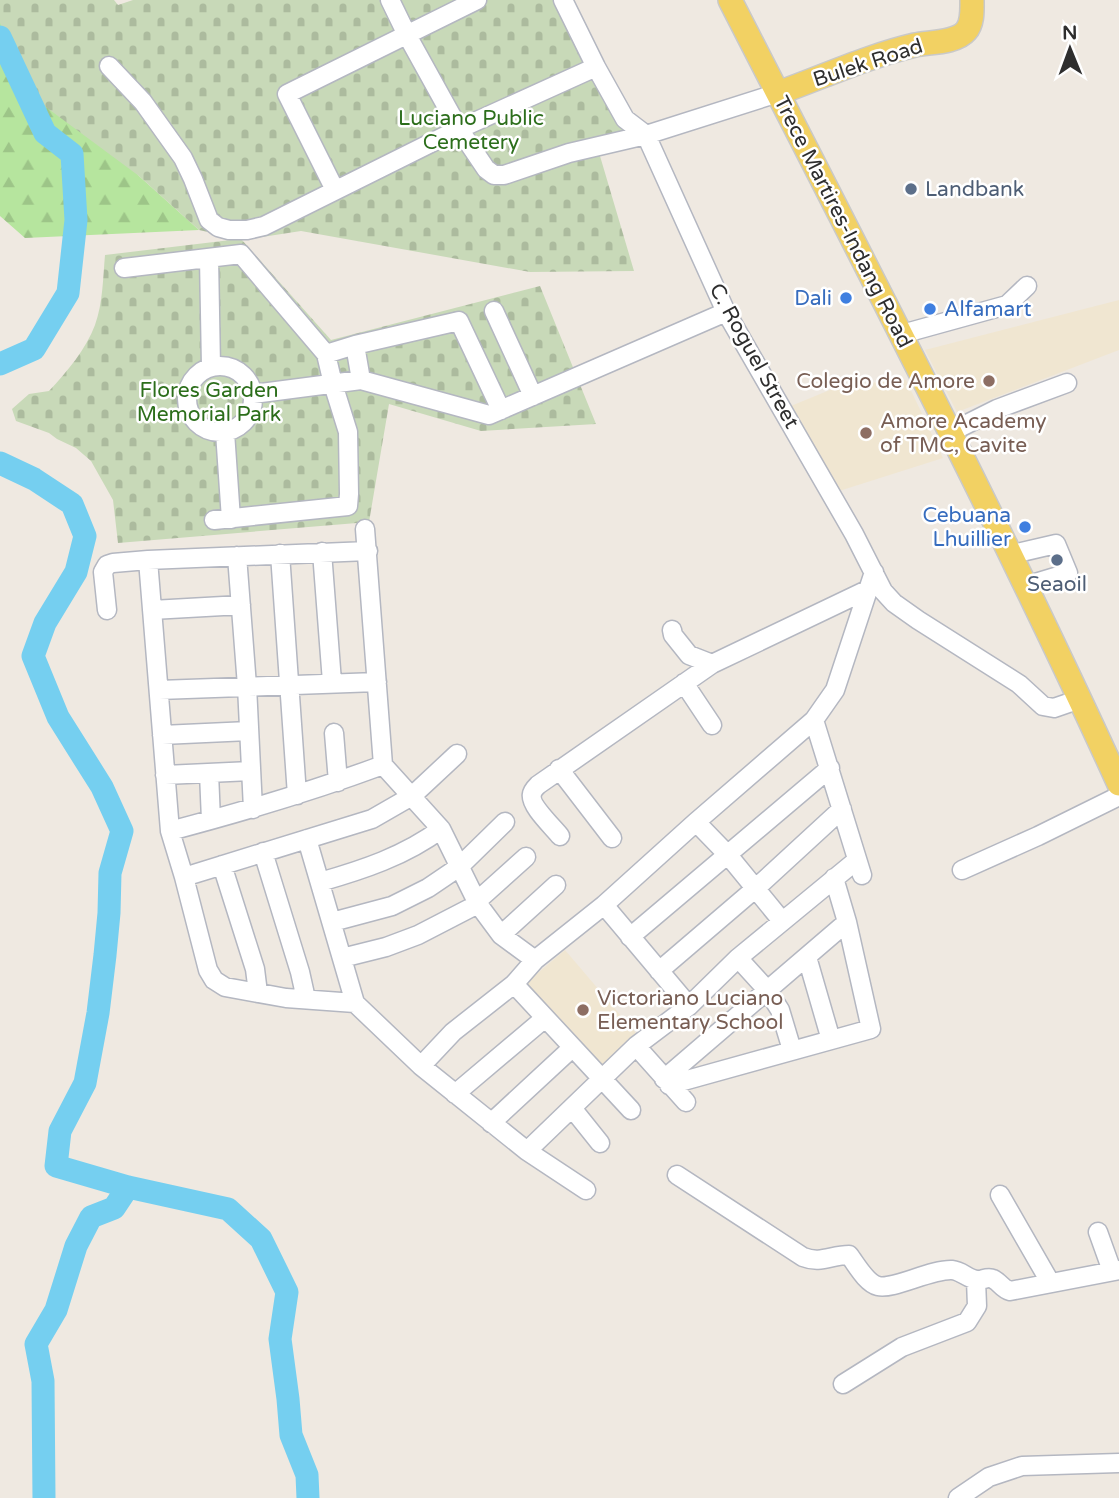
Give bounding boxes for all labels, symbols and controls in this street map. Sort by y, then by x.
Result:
north arrow [1035,14,1105,84]
text: N [1062,22,1078,44]
street label: Bulek Road [810,33,926,93]
street label: Trece Martires-Indang Road [768,92,918,352]
park label: Luciano Public Cemetery [398,106,544,155]
place label: Landbank [925,177,1024,202]
marker: Landbank [903,181,919,197]
street label: C. Roguel Street [704,279,804,433]
place label: Dali [794,286,832,311]
marker: Dali [838,290,854,306]
place label: Alfamart [944,297,1031,322]
marker: Alfamart [922,301,938,317]
place label: Colegio de Amore [796,369,975,394]
marker: Colegio de Amore [981,373,997,389]
park label: Flores Garden Memorial Park [137,378,281,427]
place label: Amore Academy of TMC, Cavite [880,409,1047,458]
marker: Amore Academy of TMC, Cavite [858,425,874,441]
place label: Cebuana Lhuillier [922,503,1011,552]
marker: Cebuana Lhuillier [1017,519,1033,535]
marker: Seaoil [1049,552,1065,568]
place label: Seaoil [1027,572,1087,597]
place label: Victoriano Luciano Elementary School [597,986,784,1035]
marker: Victoriano Luciano Elementary School [575,1002,591,1018]

